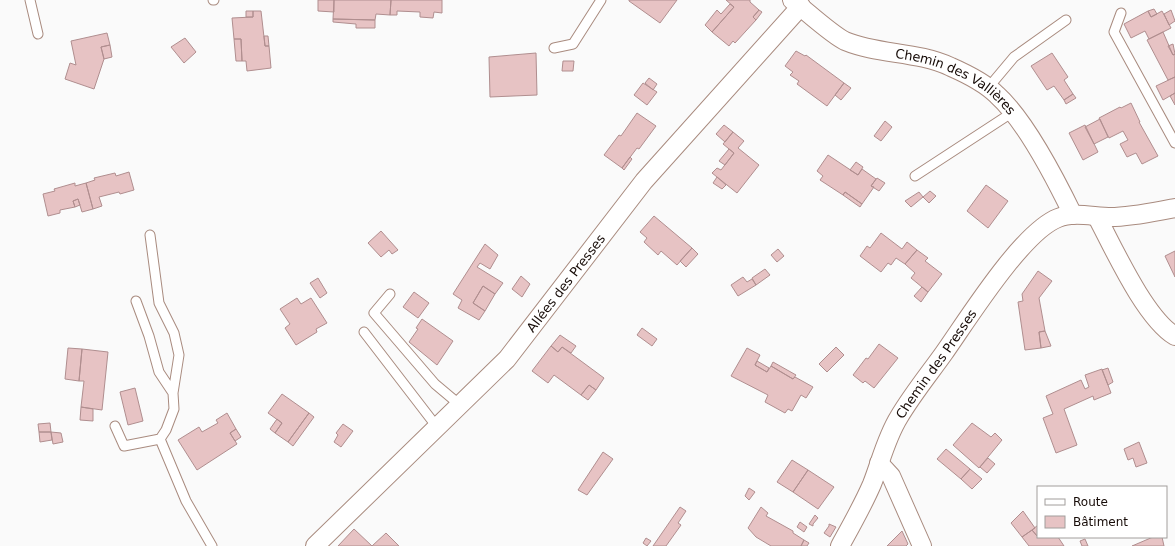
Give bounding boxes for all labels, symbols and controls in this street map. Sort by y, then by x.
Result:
street label: Chemin des Vallières [894,46,1019,118]
street label: Allées des Presses [524,231,608,335]
street label: Chemin des Presses [893,306,980,421]
legend [1037,486,1167,538]
text: Route [1073,495,1108,509]
text: Bâtiment [1073,515,1128,529]

